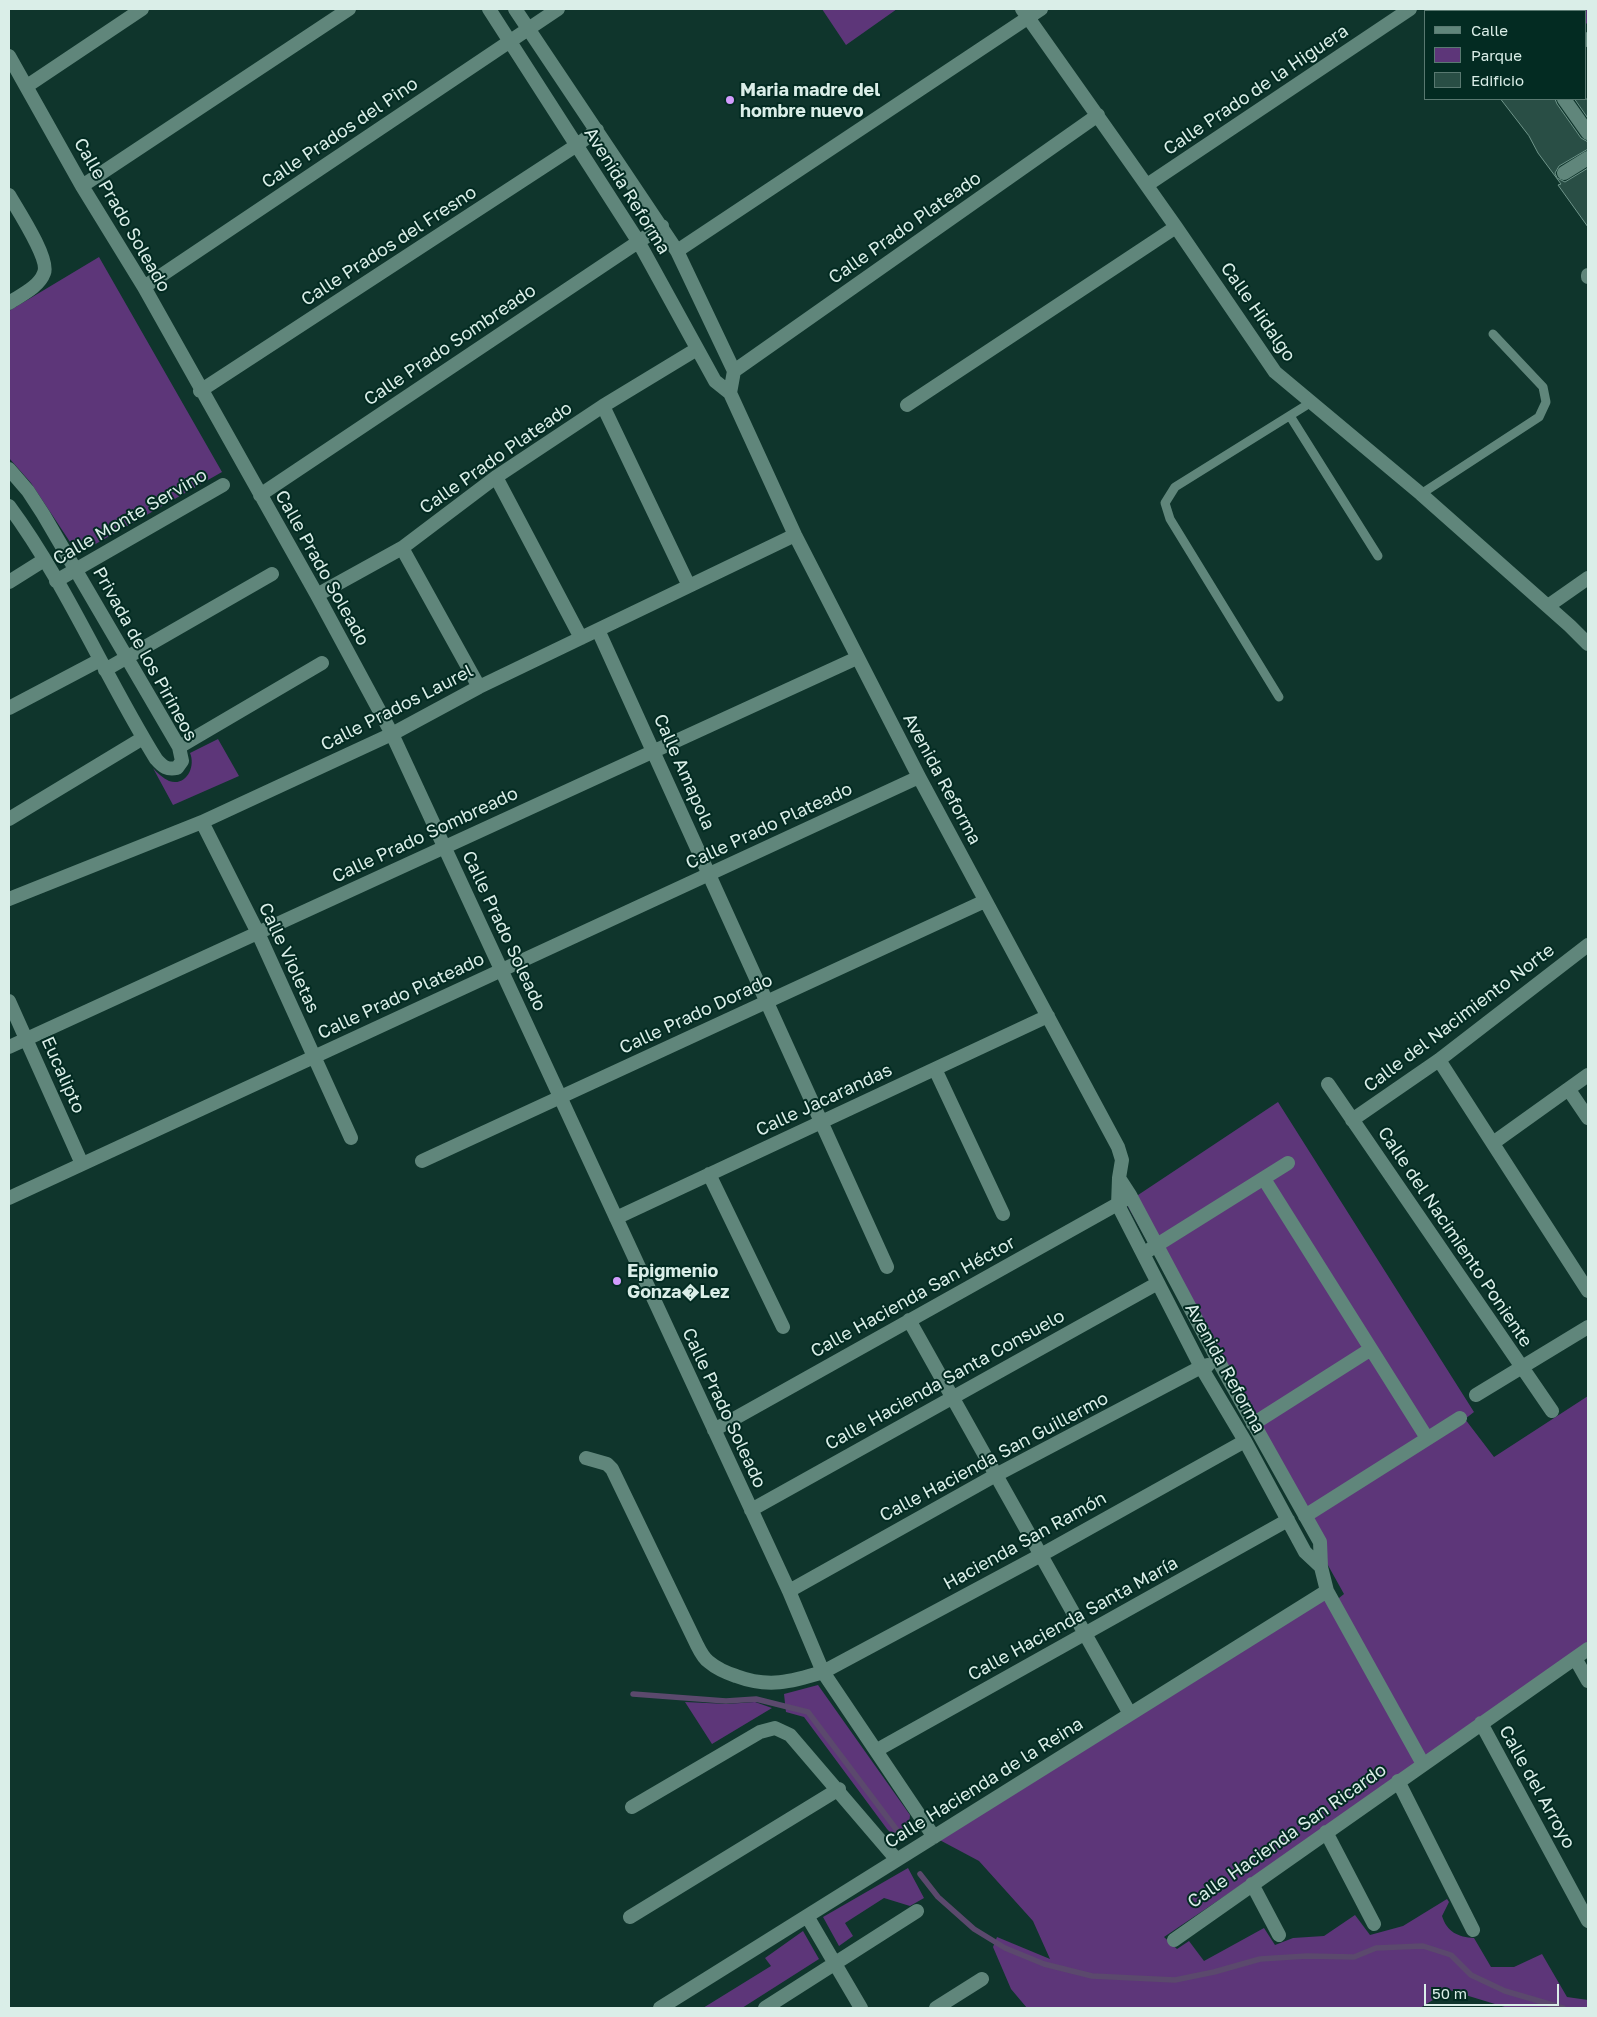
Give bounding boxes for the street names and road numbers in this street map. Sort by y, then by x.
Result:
street label: Calle Prado de la Higuera [1160,20,1352,160]
street label: Calle Prados del Pino [258,73,422,193]
street label: Avenida Reforma [579,124,675,258]
street label: Calle Prado Soleado [69,134,175,296]
street label: Calle Prado Plateado [825,167,985,289]
street label: Calle Prados del Fresno [297,181,481,311]
street label: Calle Hidalgo [1216,258,1300,366]
street label: Calle Prado Sombreado [360,279,540,411]
street label: Calle Prado Plateado [416,397,576,519]
street label: Calle Monte Servino [49,464,211,570]
street label: Calle Prado Soleado [270,487,374,649]
street label: Privada de los Pirineos [88,563,202,745]
street label: Calle Prados Laurel [317,660,477,756]
street label: Avenida Reforma [898,710,986,848]
street label: Calle Amapola [649,711,719,833]
street label: Calle Prado Plateado [682,778,856,874]
street label: Calle Prado Sombreado [329,782,521,888]
street label: Calle Prado Soleado [457,847,551,1015]
street label: Calle Violetas [254,899,324,1017]
street label: Calle del Nacimiento Norte [1359,939,1559,1097]
street label: Calle Prado Plateado [314,948,488,1044]
street label: Calle Prado Dorado [616,969,776,1059]
street label: Eucalipto [37,1033,89,1117]
street label: Calle Jacarandas [753,1059,895,1141]
street label: Calle del Nacimiento Poniente [1373,1123,1537,1351]
street label: Calle Hacienda San Héctor [807,1232,1019,1362]
street label: Avenida Reforma [1180,1299,1270,1437]
street label: Calle Hacienda Santa Consuelo [822,1305,1068,1455]
street label: Calle Prado Soleado [677,1324,771,1492]
street label: Calle Hacienda San Guillermo [876,1387,1112,1527]
street label: Hacienda San Ramón [940,1487,1110,1595]
street label: Calle Hacienda Santa María [964,1552,1182,1686]
street label: Calle Hacienda de la Reina [881,1713,1087,1853]
street label: Calle del Arroyo [1494,1722,1580,1852]
street label: Calle Hacienda San Ricardo [1184,1759,1390,1913]

